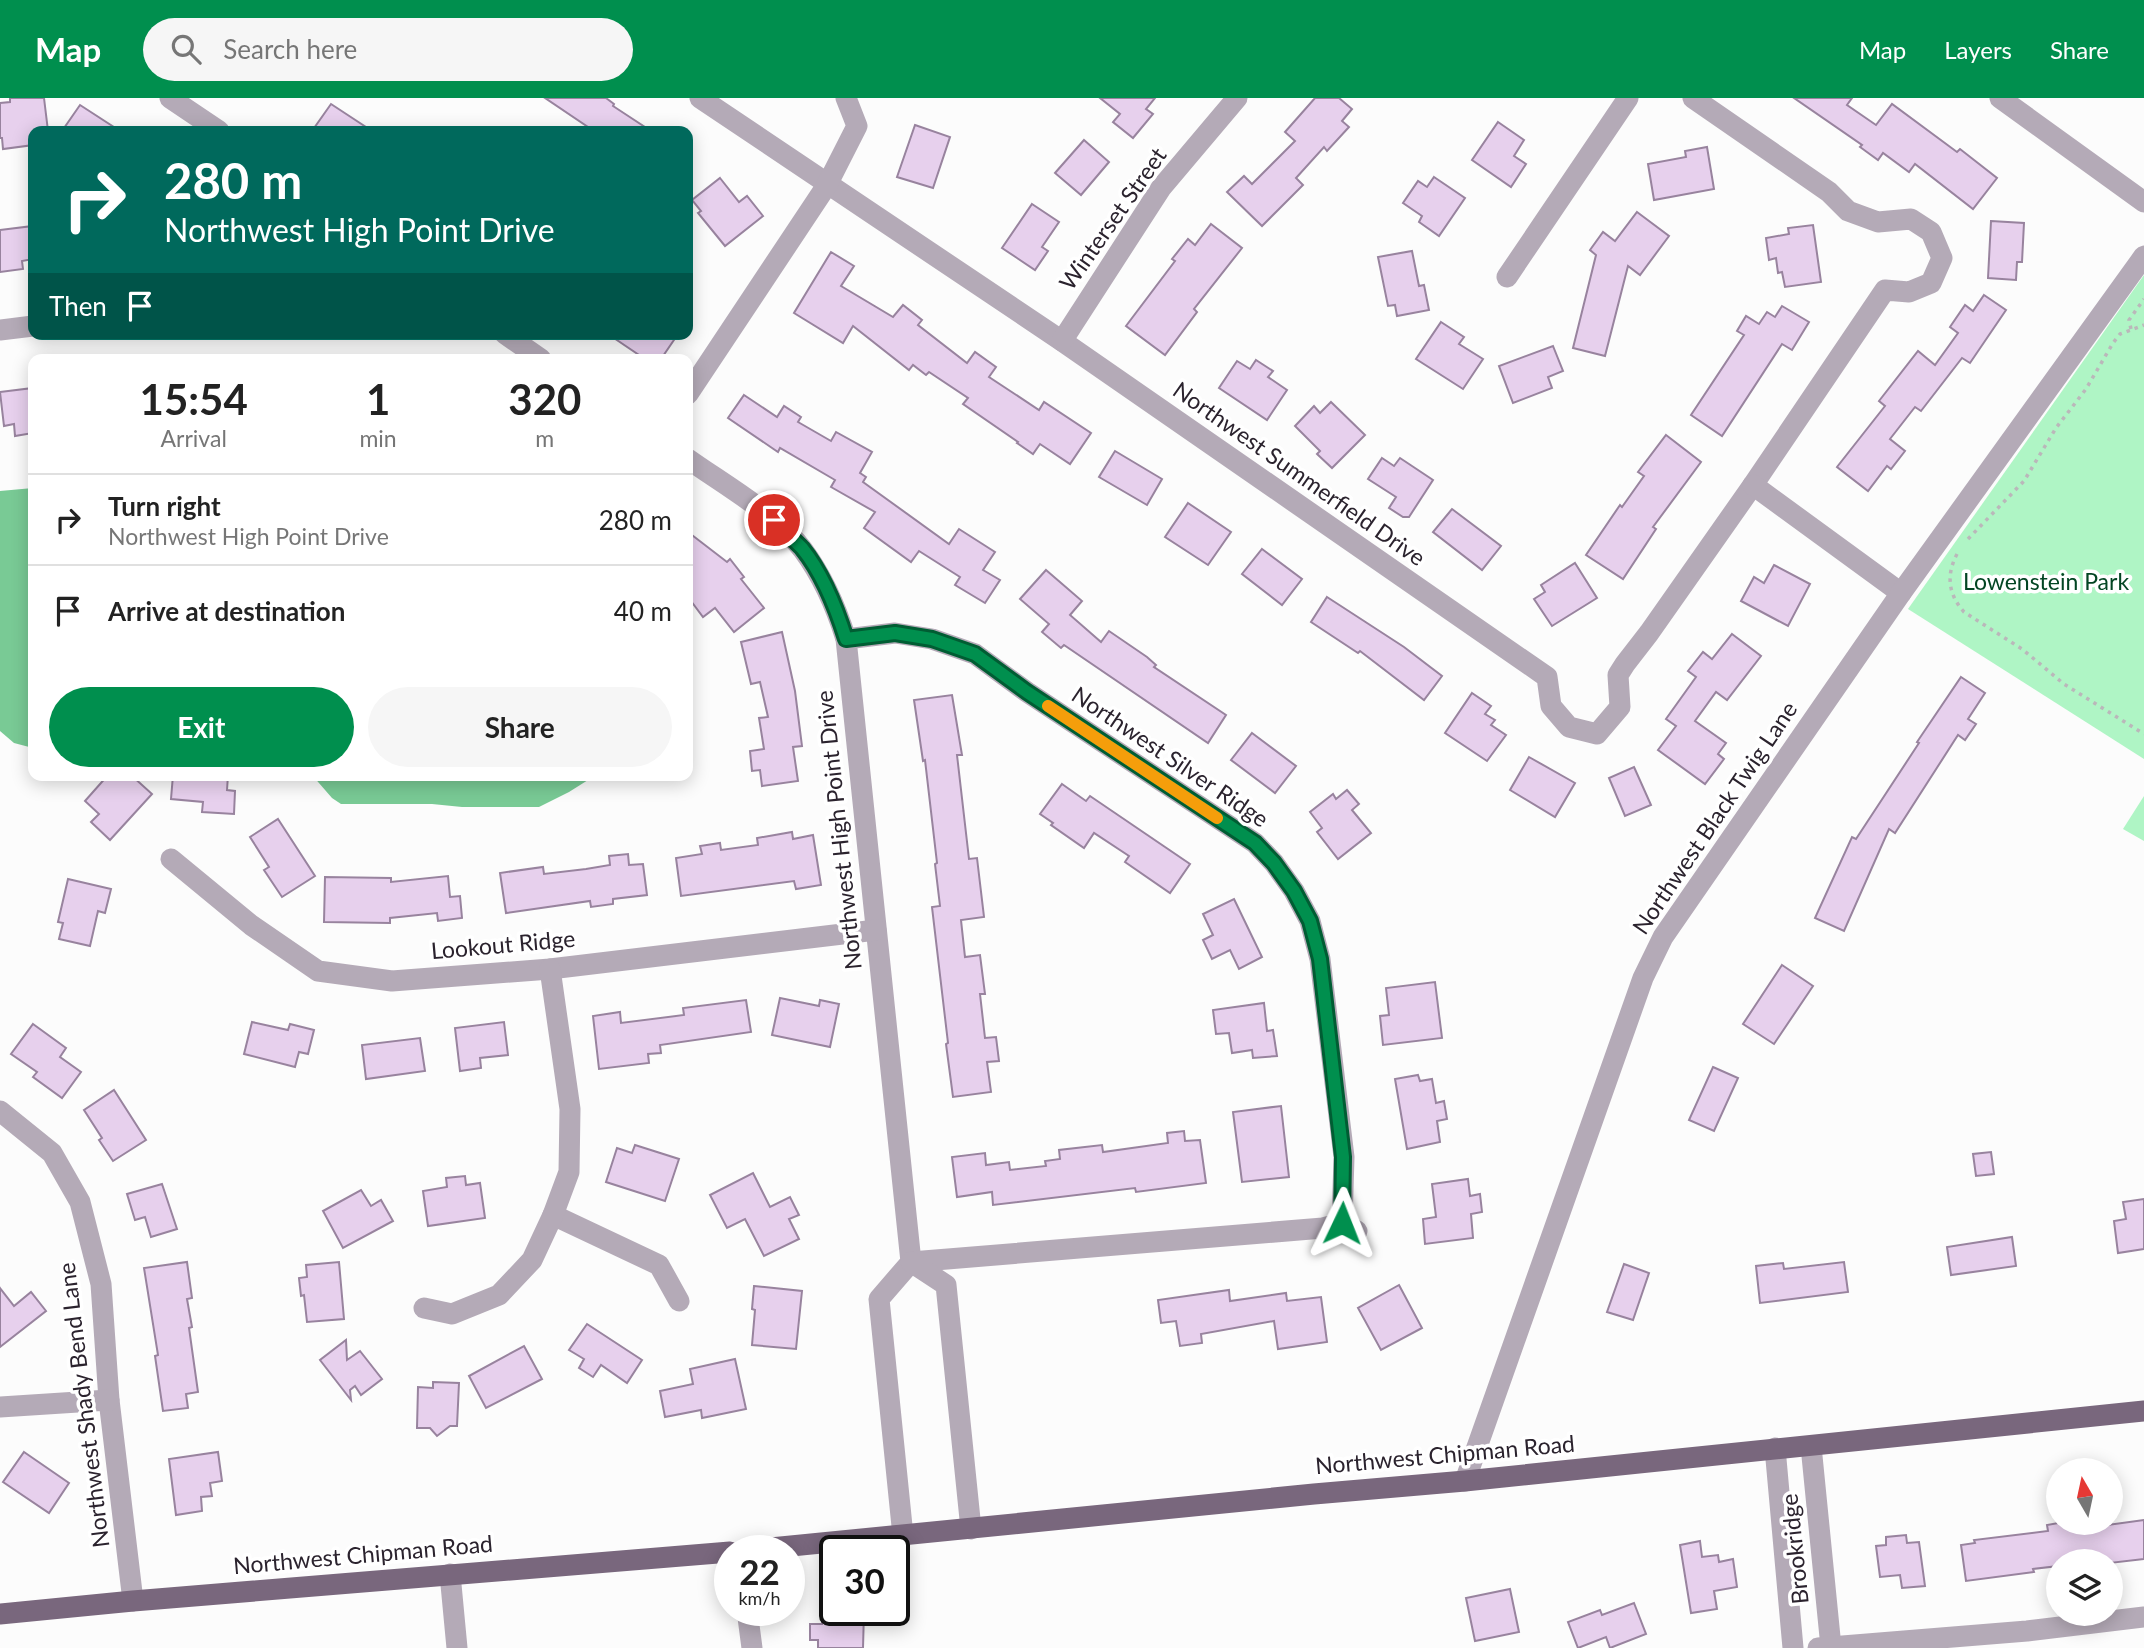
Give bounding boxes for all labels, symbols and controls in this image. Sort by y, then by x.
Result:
search box [143,18,633,81]
text: Map [35,29,101,69]
icon: search [167,30,205,68]
text: Search here [223,33,357,65]
text: Map [1859,35,1906,64]
text: Layers [1944,35,2012,64]
text: Share [2050,35,2109,64]
street label: Winterset Street [1053,141,1172,295]
text: 280 m [164,151,302,209]
icon: right [49,154,140,245]
text: Northwest High Point Drive [164,210,555,249]
icon: arrive [121,287,159,325]
text: Then [49,290,107,322]
text: 15:54 [140,374,248,424]
text: 1 [366,374,390,424]
text: 320 [508,374,581,424]
street label: Northwest Summerfield Drive [1168,375,1431,571]
text: Arrival [161,424,227,452]
text: min [359,424,397,452]
text: m [535,424,554,452]
text: Turn right [108,490,221,522]
pin [744,490,804,550]
icon: right [49,501,87,539]
icon: arrive [755,501,793,539]
text: 280 m [599,504,672,536]
text: Northwest High Point Drive [108,522,389,550]
park label: Lowenstein Park [1963,567,2129,595]
icon: arrive [49,592,87,630]
text: Arrive at destination [108,595,345,627]
text: 40 m [614,595,672,627]
street label: Northwest Silver Ridge [1067,680,1274,832]
button: Exit [49,687,354,767]
button: Share [368,687,672,767]
street label: Northwest High Point Drive [809,689,867,971]
street label: Northwest Black Twig Lane [1626,696,1802,939]
street label: Lookout Ridge [430,924,576,964]
position arrow [1305,1186,1379,1260]
street label: Northwest Shady Bend Lane [52,1261,114,1549]
street label: Northwest Chipman Road [1314,1429,1576,1479]
north arrow [2046,1458,2123,1535]
map controls [2046,1458,2123,1626]
street label: Brookridge [1774,1492,1814,1606]
street label: Northwest Chipman Road [232,1529,494,1579]
speed limit sign: 30 [819,1535,910,1626]
button: layers [2046,1549,2123,1626]
text: 22 [739,1550,780,1592]
text: km/h [738,1587,781,1609]

